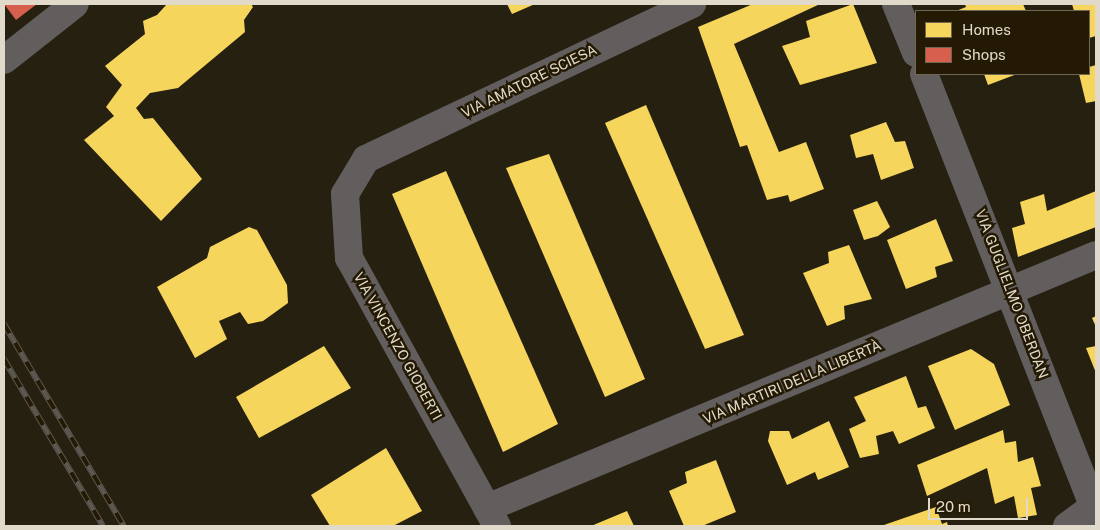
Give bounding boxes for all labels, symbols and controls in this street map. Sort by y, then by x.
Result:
legend [915,10,1090,75]
text: Homes [962,21,1011,38]
street label: VIA AMATORE SCIESA [459,41,599,121]
text: Shops [962,46,1006,63]
street label: VIA GUGLIELMO OBERDAN [972,207,1052,381]
street label: VIA VINCENZO GIOBERTI [350,269,446,423]
street label: VIA MARTIRI DELLA LIBERTÀ [700,337,884,427]
scale bar [930,488,1030,520]
text: 20 m [936,498,971,515]

